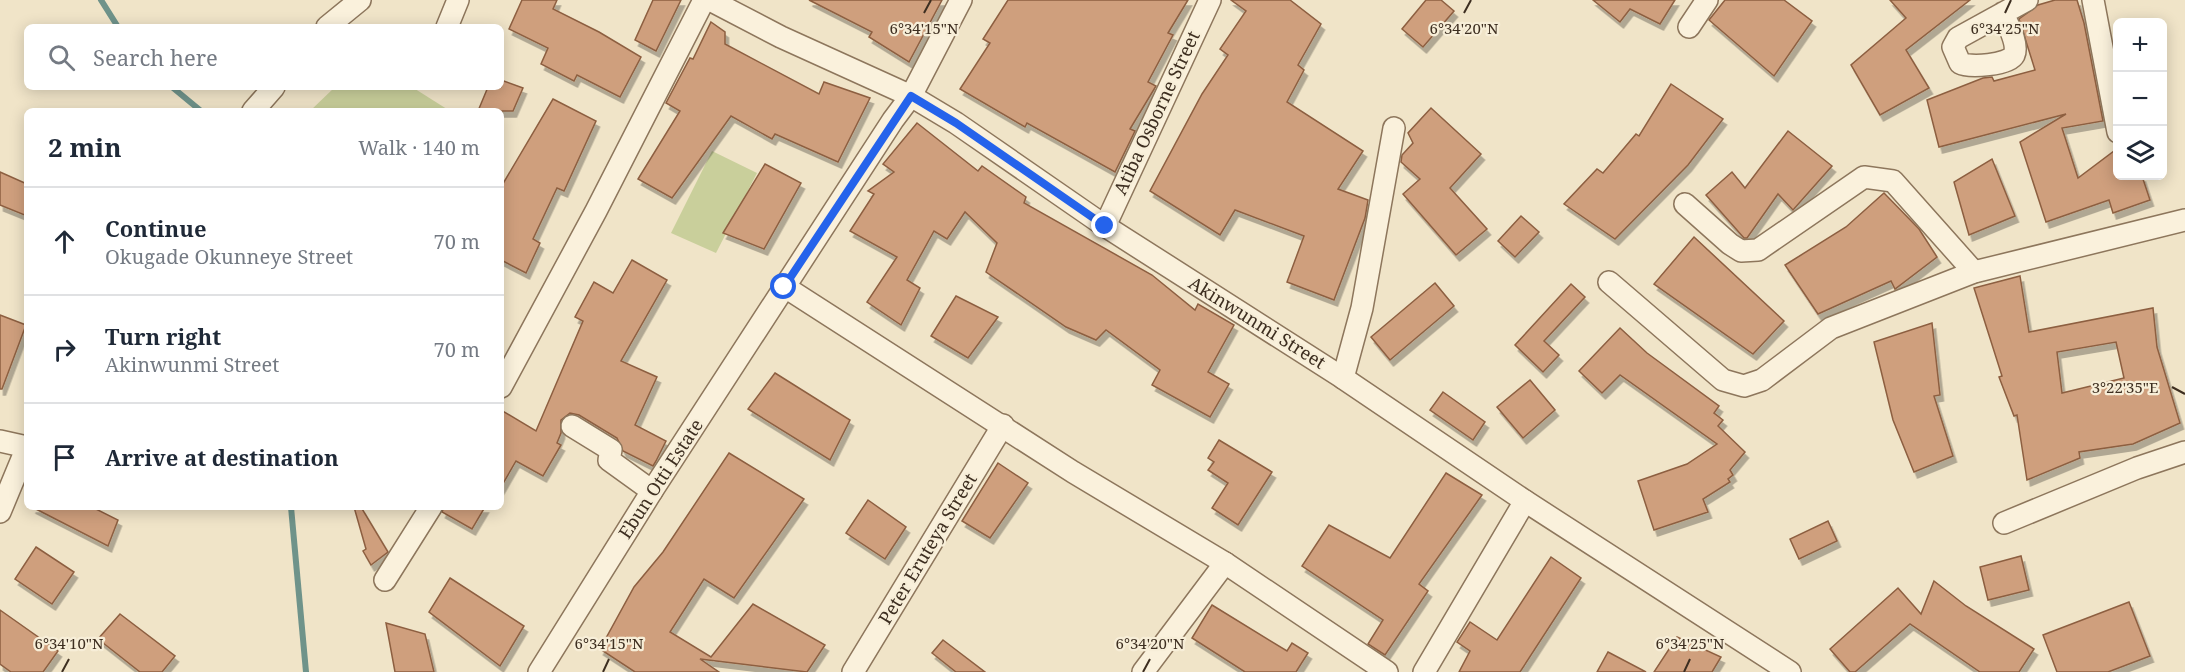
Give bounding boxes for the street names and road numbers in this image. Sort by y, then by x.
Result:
street label: Atiba Osborne Street [1108,27,1205,198]
street label: Akinwunmi Street [1185,270,1330,374]
street label: Ebun Otti Estate [612,414,708,543]
street label: Peter Eruteya Street [873,469,982,628]

